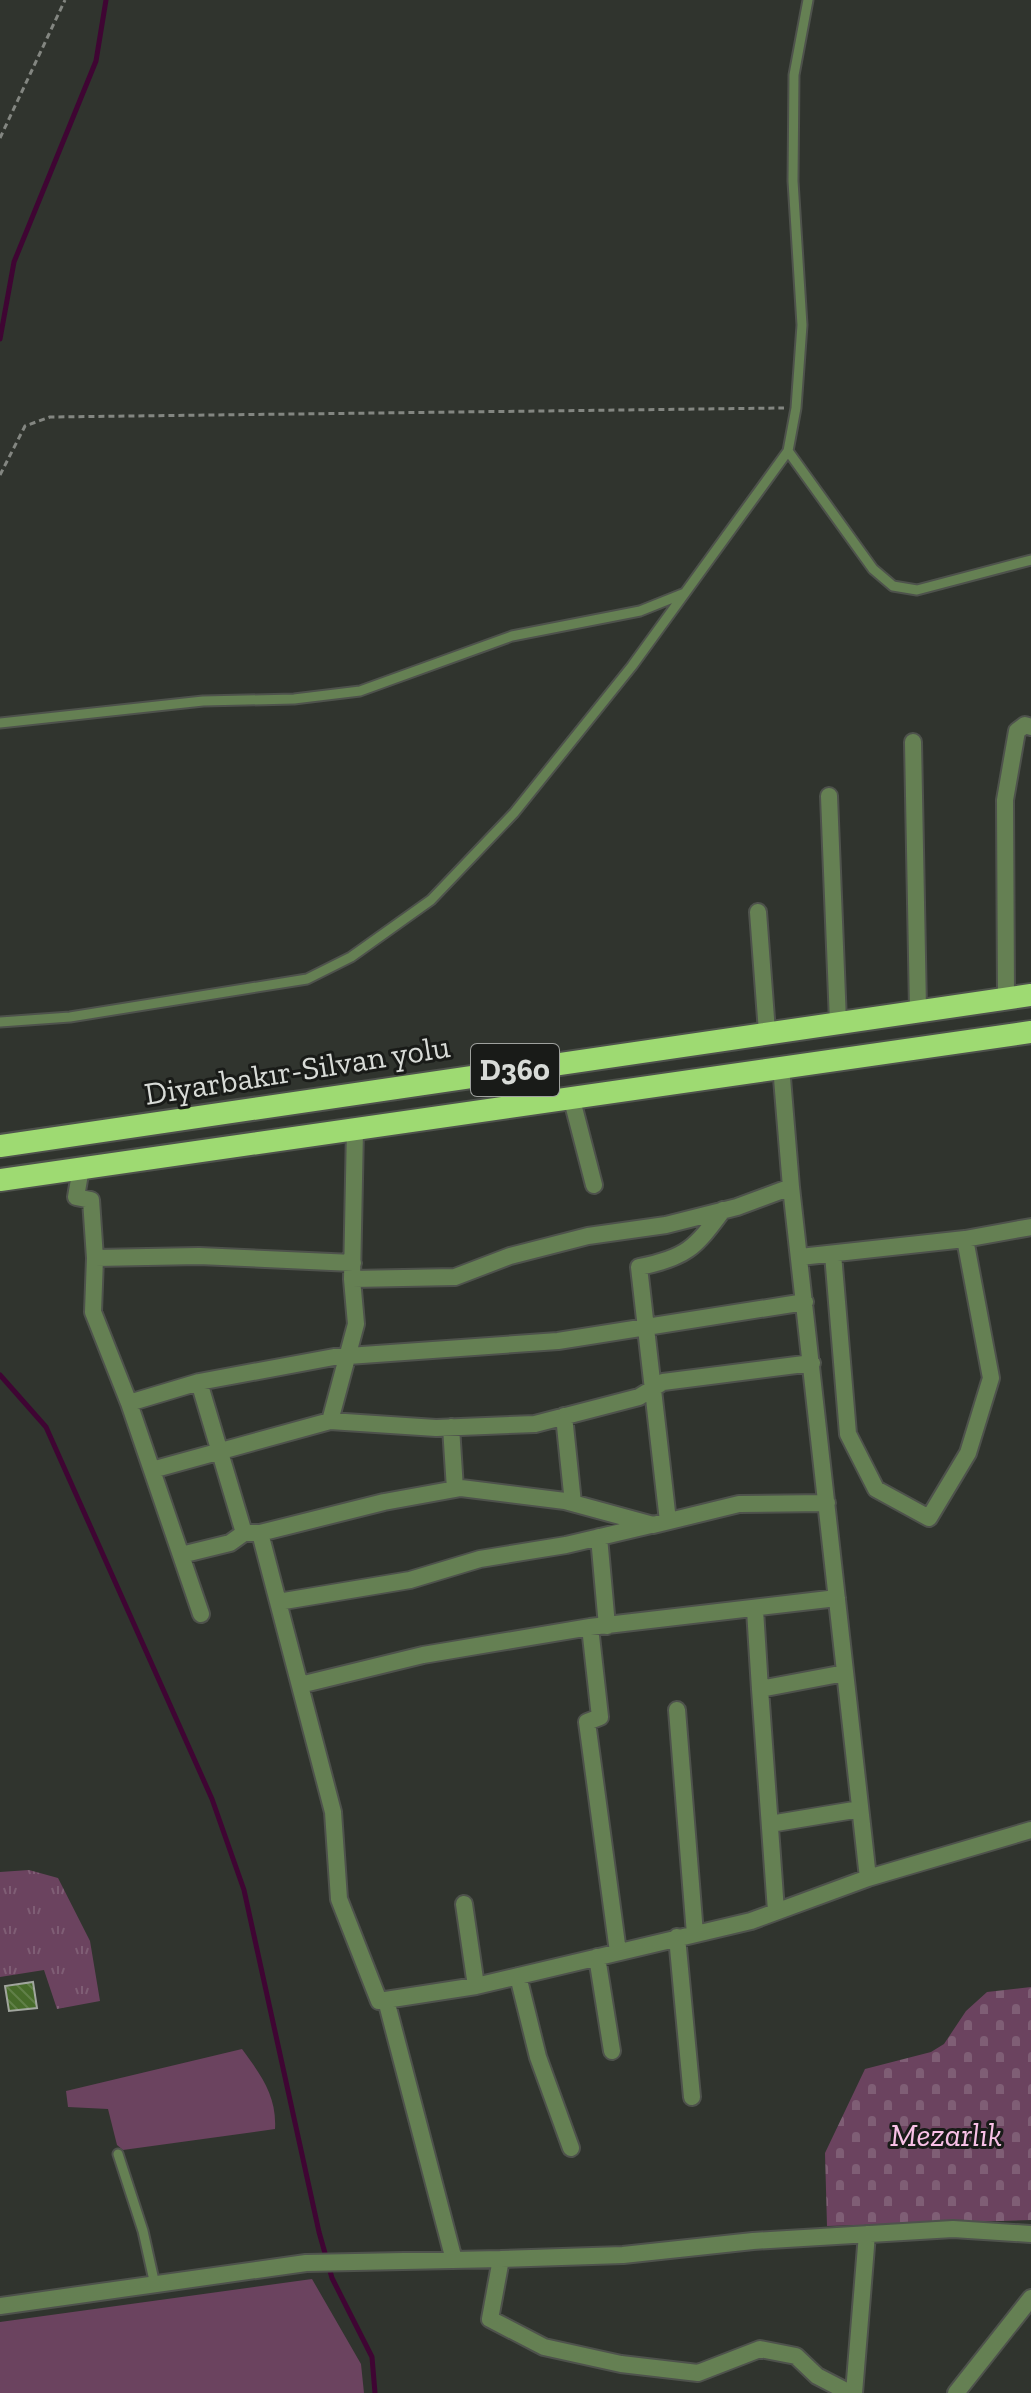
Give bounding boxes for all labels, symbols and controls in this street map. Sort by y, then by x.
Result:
street label: Diyarbakır-Silvan yolu [142,1027,452,1113]
road number: D360 [471,1044,559,1096]
park label: Mezarlık [890,2116,1002,2154]

